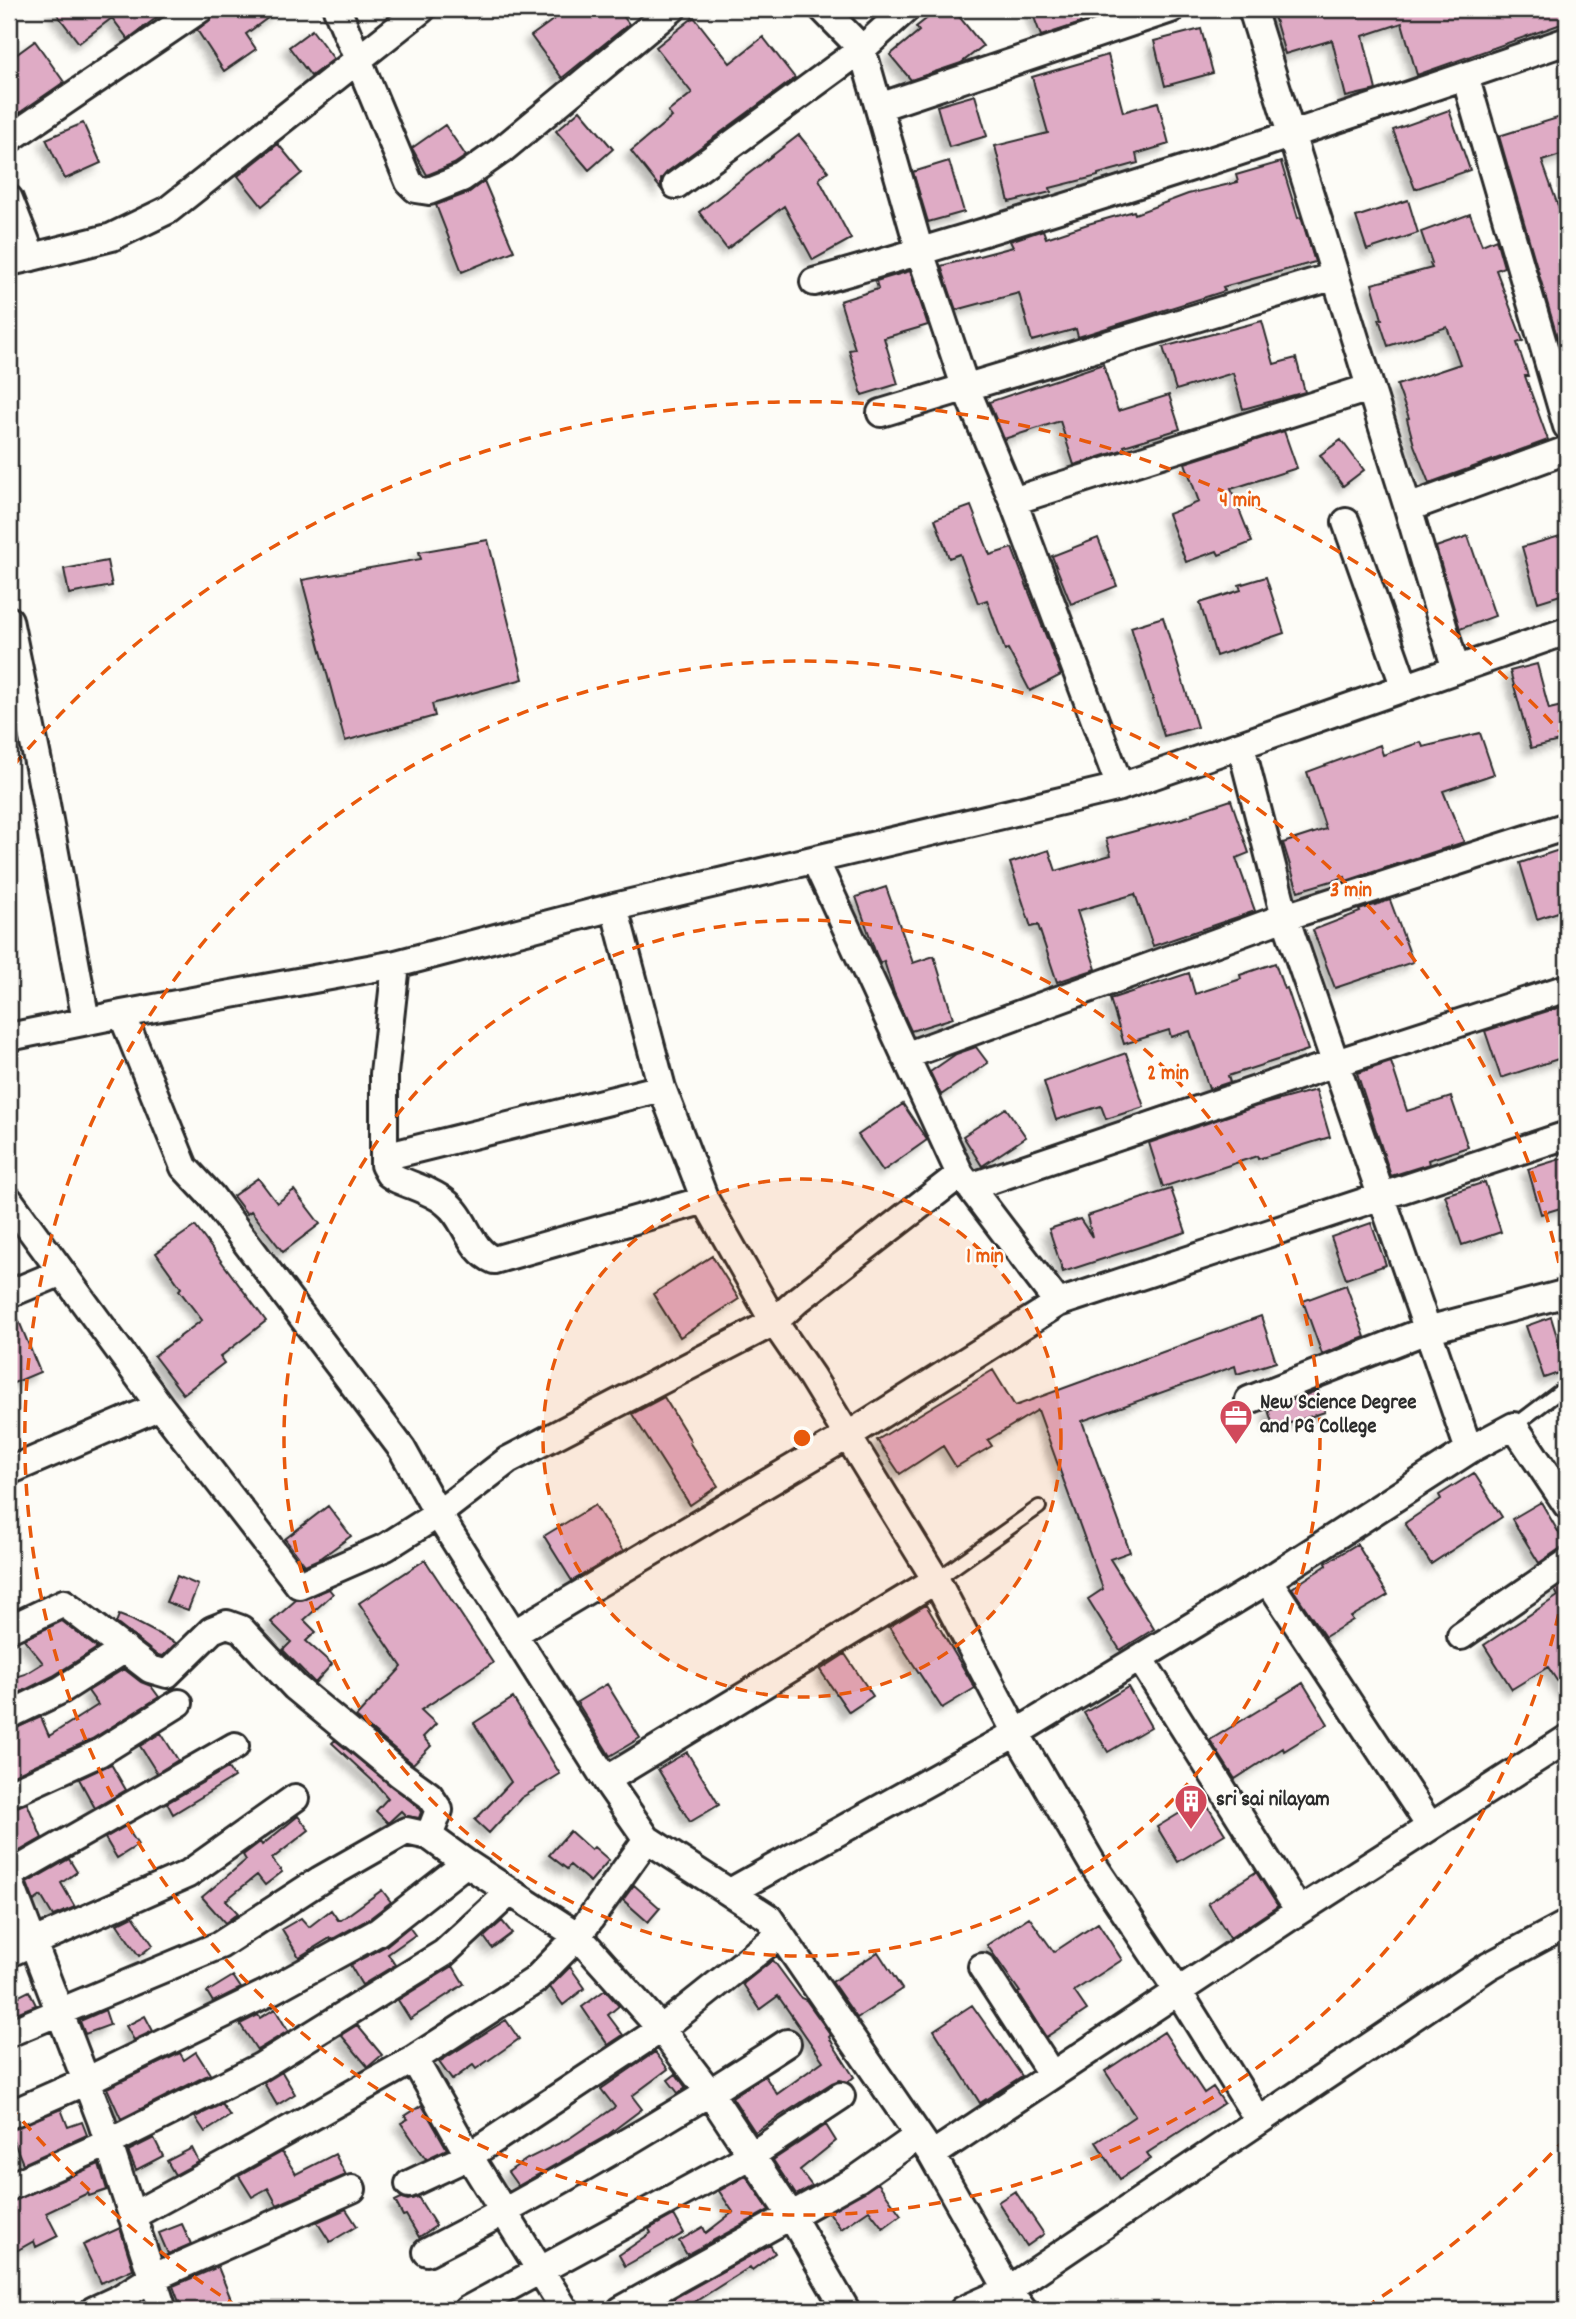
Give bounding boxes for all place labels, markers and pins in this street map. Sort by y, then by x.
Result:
place label: New Science Degree and PG College [1260,1389,1416,1443]
office icon: New Science Degree and PG College [1217,1397,1255,1446]
centre of rings [790,1426,814,1450]
building icon: sri sai nilayam [1172,1782,1210,1831]
place label: sri sai nilayam [1216,1786,1330,1816]

